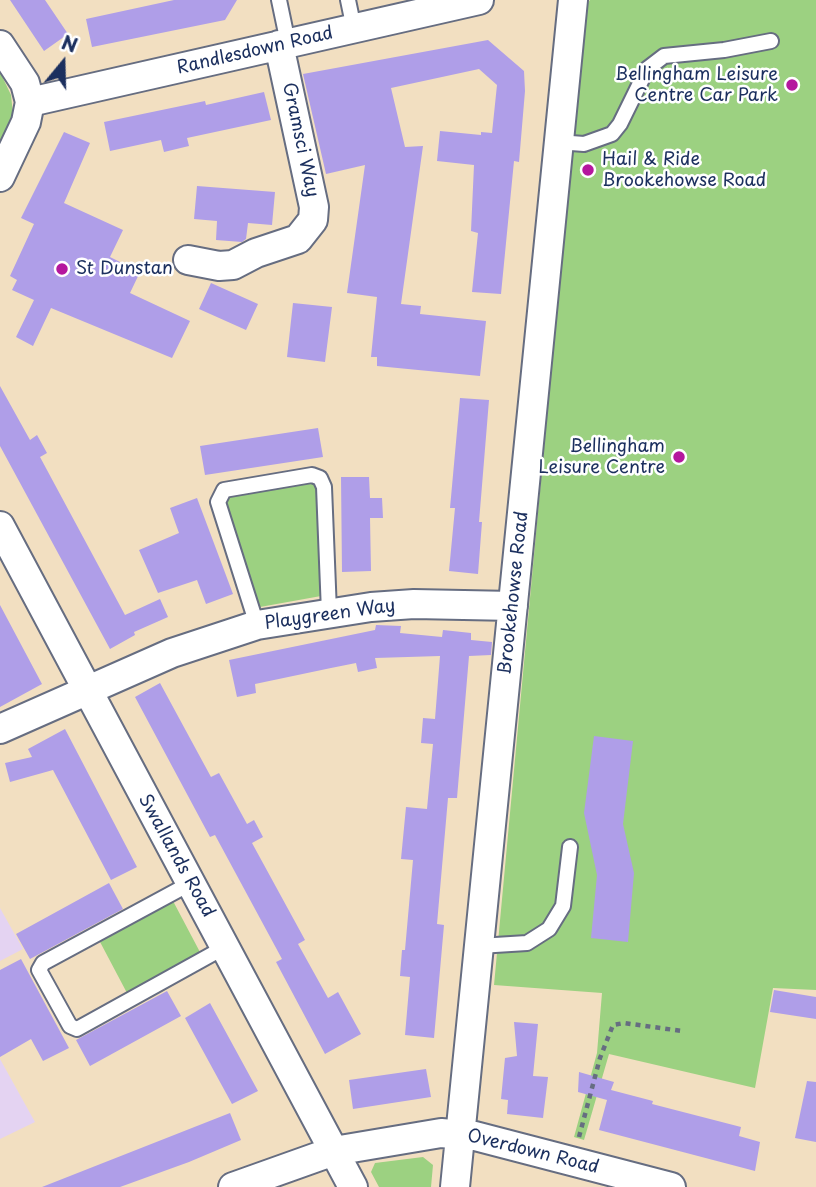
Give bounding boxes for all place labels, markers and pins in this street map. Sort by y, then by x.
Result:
place label: Bellingham Leisure Centre Car Park [615,64,778,106]
marker: Bellingham Leisure Centre Car Park [784,77,800,93]
place label: Hail & Ride Brookehowse Road [602,149,766,192]
marker: Hail & Ride Brookehowse Road [580,162,596,178]
place label: St Dunstan [76,258,173,280]
marker: St Dunstan [54,261,70,277]
place label: Bellingham Leisure Centre [538,436,665,478]
marker: Bellingham Leisure Centre [671,449,687,465]

